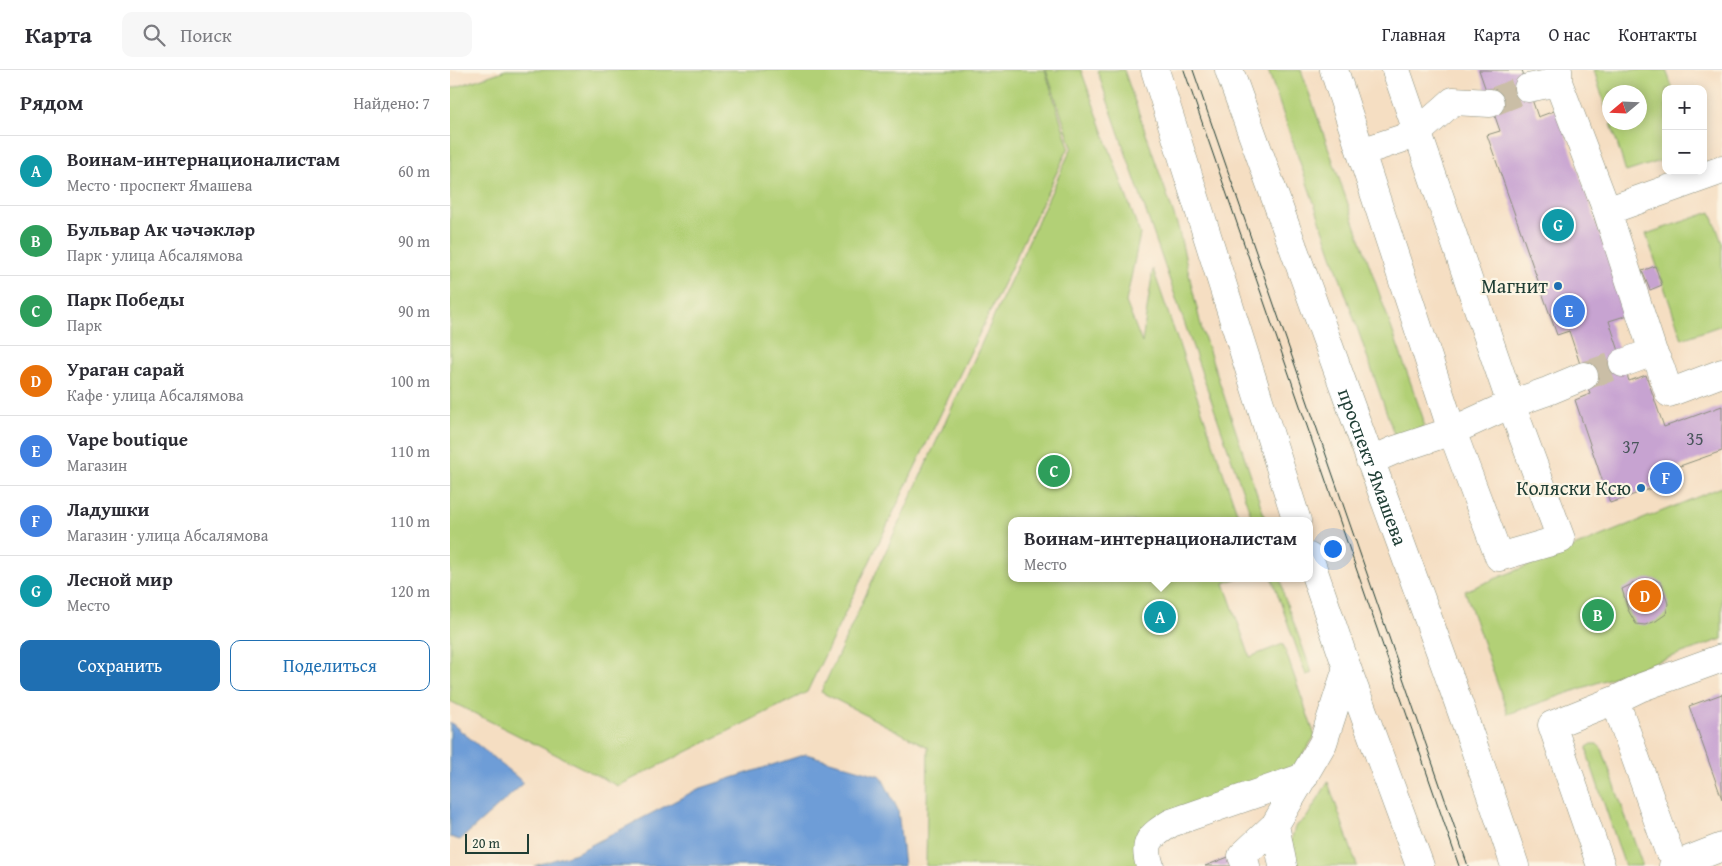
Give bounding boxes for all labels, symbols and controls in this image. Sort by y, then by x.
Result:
search box [122,12,472,57]
text: Карта [25,17,92,52]
icon: search [140,21,168,49]
text: Поиск [180,21,232,49]
text: Главная [1382,21,1446,48]
text: Карта [1474,21,1520,48]
text: О нас [1548,21,1590,48]
text: Контакты [1618,21,1697,48]
north arrow [1602,85,1647,130]
map controls [1662,85,1707,175]
button: + [1662,85,1707,130]
text: Рядом [20,87,83,118]
text: Найдено: 7 [353,91,430,115]
button: − [1662,130,1707,175]
text: Воинам-интернационалистам [67,145,340,173]
text: A [31,159,41,183]
text: 60 m [398,159,430,183]
text: Место · проспект Ямашева [67,173,252,197]
pin: G [1542,206,1574,244]
text: Бульвар Ак чәчәкләр [67,215,255,243]
text: B [31,229,41,253]
text: 90 m [398,229,430,253]
text: Парк · улица Абсалямова [67,243,243,267]
place label: Магнит [1481,271,1548,300]
marker: Магнит [1552,280,1564,292]
text: Парк Победы [67,285,184,313]
pin: E [1553,292,1585,330]
text: C [31,299,41,323]
text: 90 m [398,299,430,323]
text: Парк [67,313,102,337]
text: Ураган сарай [67,355,184,383]
text: D [31,369,41,393]
text: 100 m [390,369,430,393]
text: Кафе · улица Абсалямова [67,383,244,407]
street label: проспект Ямашева [1331,384,1415,550]
text: Vape boutique [67,425,188,453]
house number: 35 [1686,425,1704,452]
house number: 37 [1622,433,1640,460]
text: E [32,439,40,463]
text: 110 m [390,439,430,463]
pin: C [1038,452,1070,490]
text: Магазин [67,453,127,477]
pin: F [1650,459,1682,497]
place label: Коляски Ксю [1516,473,1631,502]
marker: Коляски Ксю [1635,482,1647,494]
text: Ладушки [67,495,149,523]
text: F [32,509,40,533]
text: 110 m [390,509,430,533]
popup [1008,517,1313,582]
text: Магазин · улица Абсалямова [67,523,268,547]
text: Воинам-интернационалистам [1024,524,1297,552]
your location [1320,536,1346,562]
text: Место [1024,552,1067,576]
text: Лесной мир [67,565,173,593]
pin: D [1629,577,1661,615]
text: G [31,579,41,603]
text: 120 m [390,579,430,603]
text: Место [67,593,110,617]
pin: B [1582,596,1614,634]
pin: A [1144,598,1176,636]
button: Сохранить [20,640,220,691]
button: Поделиться [230,640,430,691]
scale bar [465,831,529,854]
text: 20 m [472,833,500,853]

